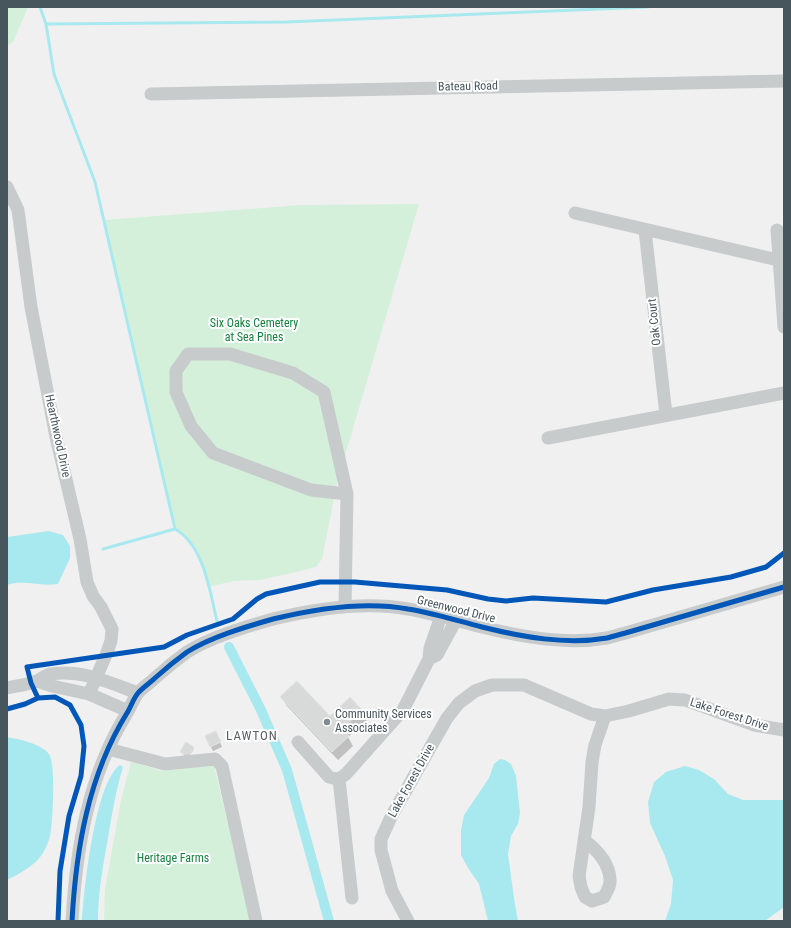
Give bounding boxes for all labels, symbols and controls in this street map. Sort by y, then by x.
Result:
street label: Bateau Road [438,79,498,95]
street label: Oak Court [645,298,665,346]
park label: Six Oaks Cemetery at Sea Pines [210,317,298,345]
street label: Hearthwood Drive [41,393,73,479]
street label: Greenwood Drive [415,593,497,627]
street label: Lake Forest Drive [688,696,770,734]
place label: Community Services Associates [335,708,432,736]
marker: Community Services Associates [322,717,332,727]
district label: LAWTON [226,729,278,745]
street label: Lake Forest Drive [386,742,438,820]
park label: Heritage Farms [137,852,209,866]

